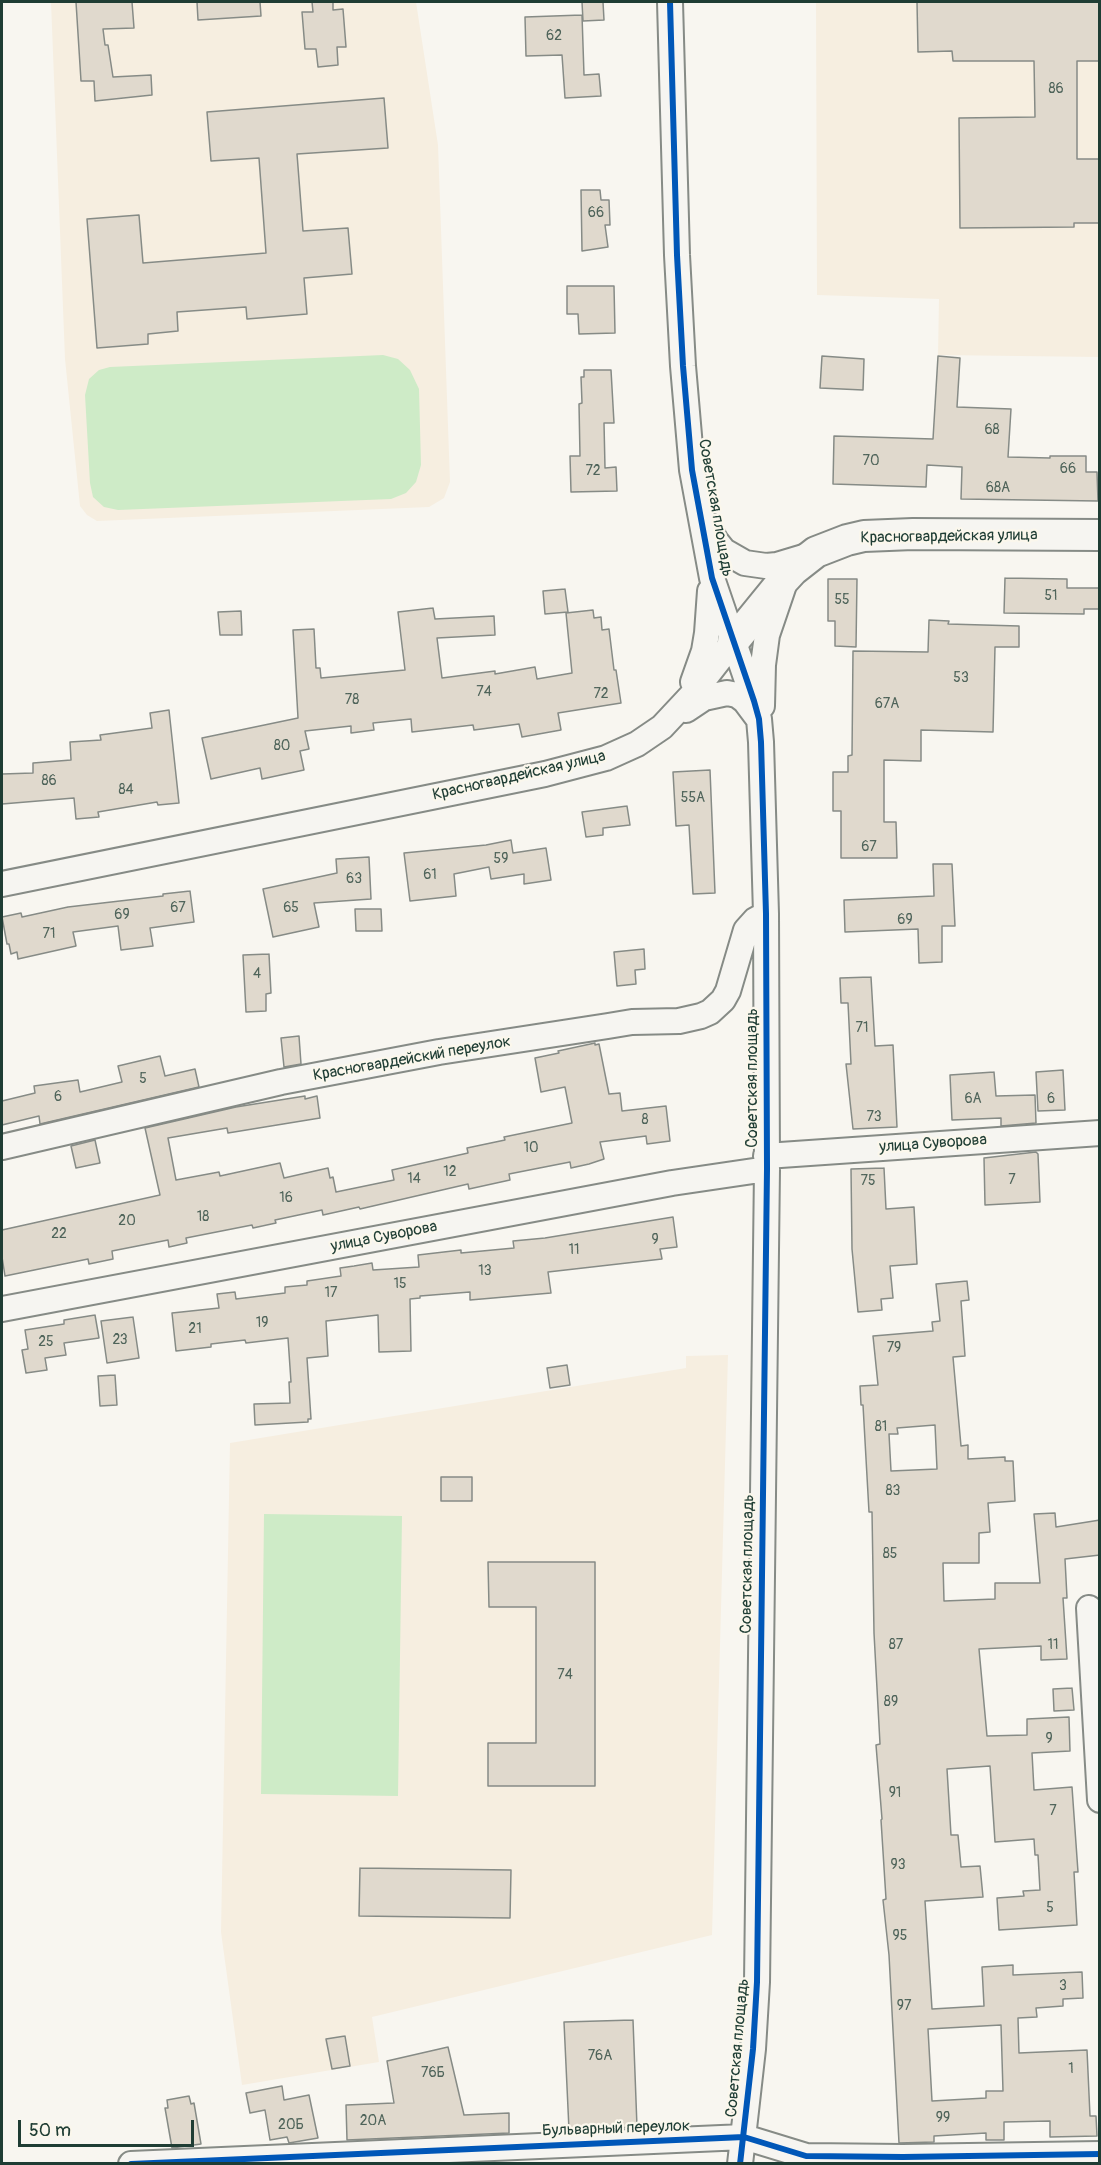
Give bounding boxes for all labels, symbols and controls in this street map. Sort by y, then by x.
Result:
house number: 62 [546,28,562,44]
house number: 86 [1048,81,1064,97]
house number: 66 [588,205,604,221]
house number: 68 [984,422,1000,438]
street label: Советская площадь [693,438,737,578]
house number: 70 [863,453,879,469]
house number: 66 [1060,461,1076,477]
house number: 72 [585,463,601,479]
house number: 68А [986,480,1010,496]
street label: Красногвардейская улица [860,526,1038,548]
house number: 51 [1044,588,1058,604]
house number: 55 [834,592,850,608]
house number: 53 [953,670,969,686]
house number: 74 [476,684,492,700]
house number: 72 [593,686,609,702]
house number: 78 [345,692,359,708]
house number: 67А [875,696,899,712]
house number: 80 [274,738,290,754]
street label: Красногвардейская улица [431,747,607,805]
house number: 86 [41,773,57,789]
house number: 84 [118,782,134,798]
house number: 55А [681,790,705,806]
house number: 67 [861,839,877,855]
house number: 59 [494,851,508,867]
house number: 61 [423,867,437,883]
house number: 63 [346,871,362,887]
house number: 67 [170,900,186,916]
house number: 65 [283,900,299,916]
house number: 69 [114,907,130,923]
house number: 69 [897,912,913,928]
house number: 71 [43,926,55,942]
house number: 4 [253,966,261,982]
street label: Советская площадь [743,1008,763,1148]
house number: 71 [856,1020,868,1036]
street label: Красногвардейский переулок [312,1032,512,1086]
house number: 5 [139,1071,147,1087]
house number: 6 [54,1089,62,1105]
house number: 6А [964,1091,982,1107]
house number: 6 [1047,1091,1055,1107]
house number: 73 [866,1109,882,1125]
house number: 8 [641,1112,649,1128]
street label: улица Суворова [878,1131,988,1157]
house number: 10 [523,1140,539,1156]
house number: 12 [443,1164,457,1180]
house number: 14 [407,1171,421,1187]
house number: 7 [1008,1172,1016,1188]
house number: 75 [861,1173,875,1189]
house number: 16 [279,1190,293,1206]
house number: 18 [197,1209,209,1225]
house number: 20 [118,1213,136,1229]
street label: улица Суворова [329,1217,439,1257]
house number: 22 [51,1226,67,1242]
house number: 9 [651,1232,659,1248]
house number: 11 [569,1242,579,1258]
house number: 13 [478,1263,492,1279]
house number: 15 [393,1276,407,1292]
house number: 17 [325,1285,337,1301]
house number: 19 [256,1315,268,1331]
house number: 21 [188,1321,202,1337]
house number: 23 [112,1332,128,1348]
house number: 25 [38,1334,54,1350]
house number: 79 [887,1340,901,1356]
house number: 81 [875,1419,887,1435]
house number: 83 [886,1483,900,1499]
street label: Советская площадь [737,1494,759,1634]
house number: 85 [883,1546,897,1562]
house number: 87 [889,1637,903,1653]
house number: 11 [1048,1637,1058,1653]
house number: 74 [557,1667,573,1683]
house number: 89 [884,1694,898,1710]
house number: 9 [1045,1731,1053,1747]
house number: 91 [889,1785,901,1801]
house number: 7 [1049,1803,1057,1819]
house number: 93 [890,1857,906,1873]
house number: 5 [1046,1900,1054,1916]
house number: 95 [893,1928,907,1944]
street label: Советская площадь [722,1978,754,2118]
house number: 3 [1059,1978,1067,1994]
house number: 97 [897,1998,911,2014]
house number: 76А [588,2048,612,2064]
house number: 1 [1068,2061,1074,2077]
house number: 76Б [421,2065,445,2081]
scale bar [21,2108,196,2146]
house number: 99 [936,2110,950,2126]
house number: 20А [360,2113,386,2129]
house number: 20Б [278,2117,304,2133]
street label: Бульварный переулок [542,2117,690,2141]
text: 50 m [29,2119,71,2142]

